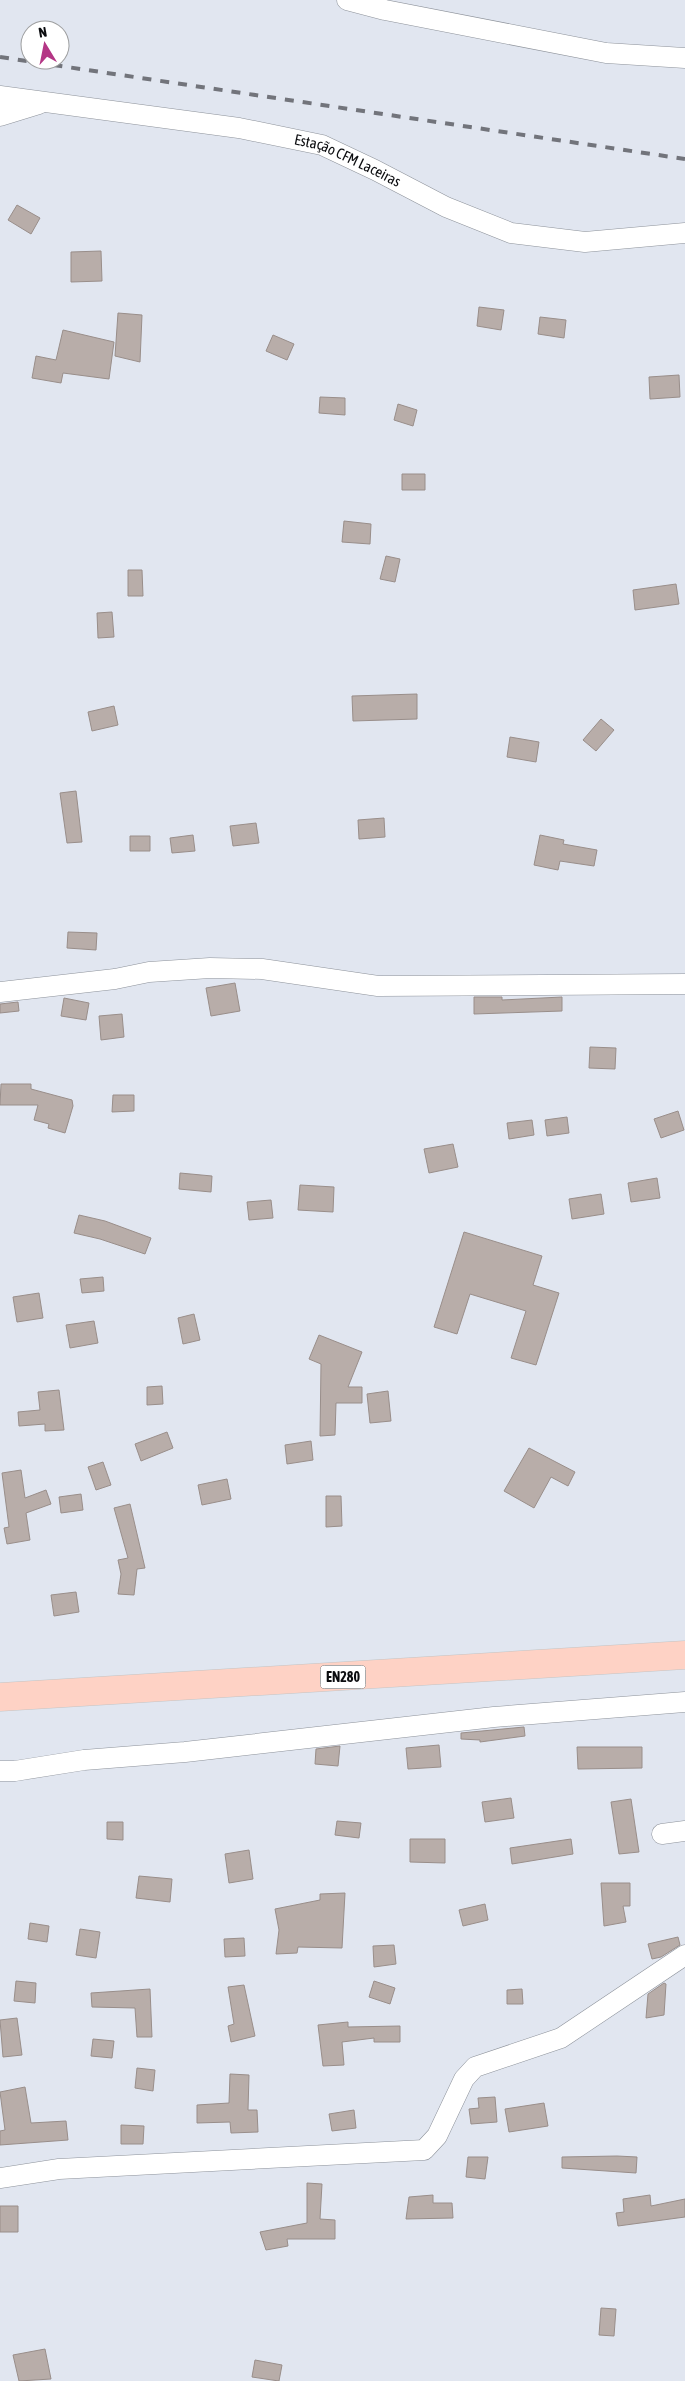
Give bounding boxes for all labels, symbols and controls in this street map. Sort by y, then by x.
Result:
north arrow [20,20,70,70]
text: N [37,24,48,41]
street label: Estação CFM Laceiras [293,131,404,190]
road number: EN280 [320,1665,366,1688]

